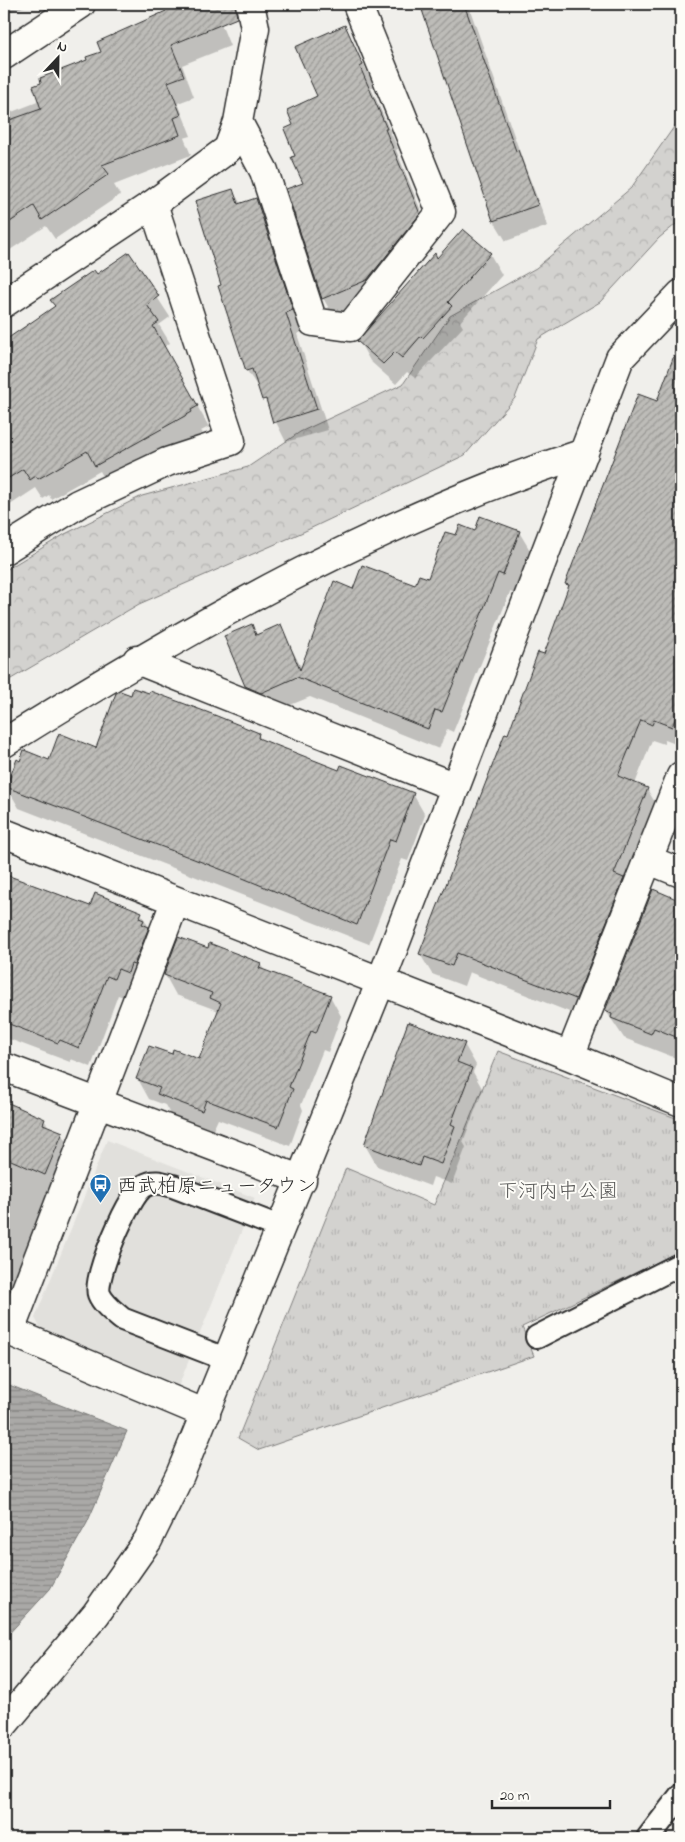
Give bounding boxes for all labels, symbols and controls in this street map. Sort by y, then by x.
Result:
north arrow [32,32,82,82]
text: N [54,36,71,59]
bus stop icon: 西武柏原ニュータウン [89,1173,113,1204]
place label: 西武柏原ニュータウン [117,1173,317,1202]
park label: 下河内中公園 [498,1178,618,1207]
scale bar [492,1777,610,1809]
text: 20 m [500,1785,530,1807]

